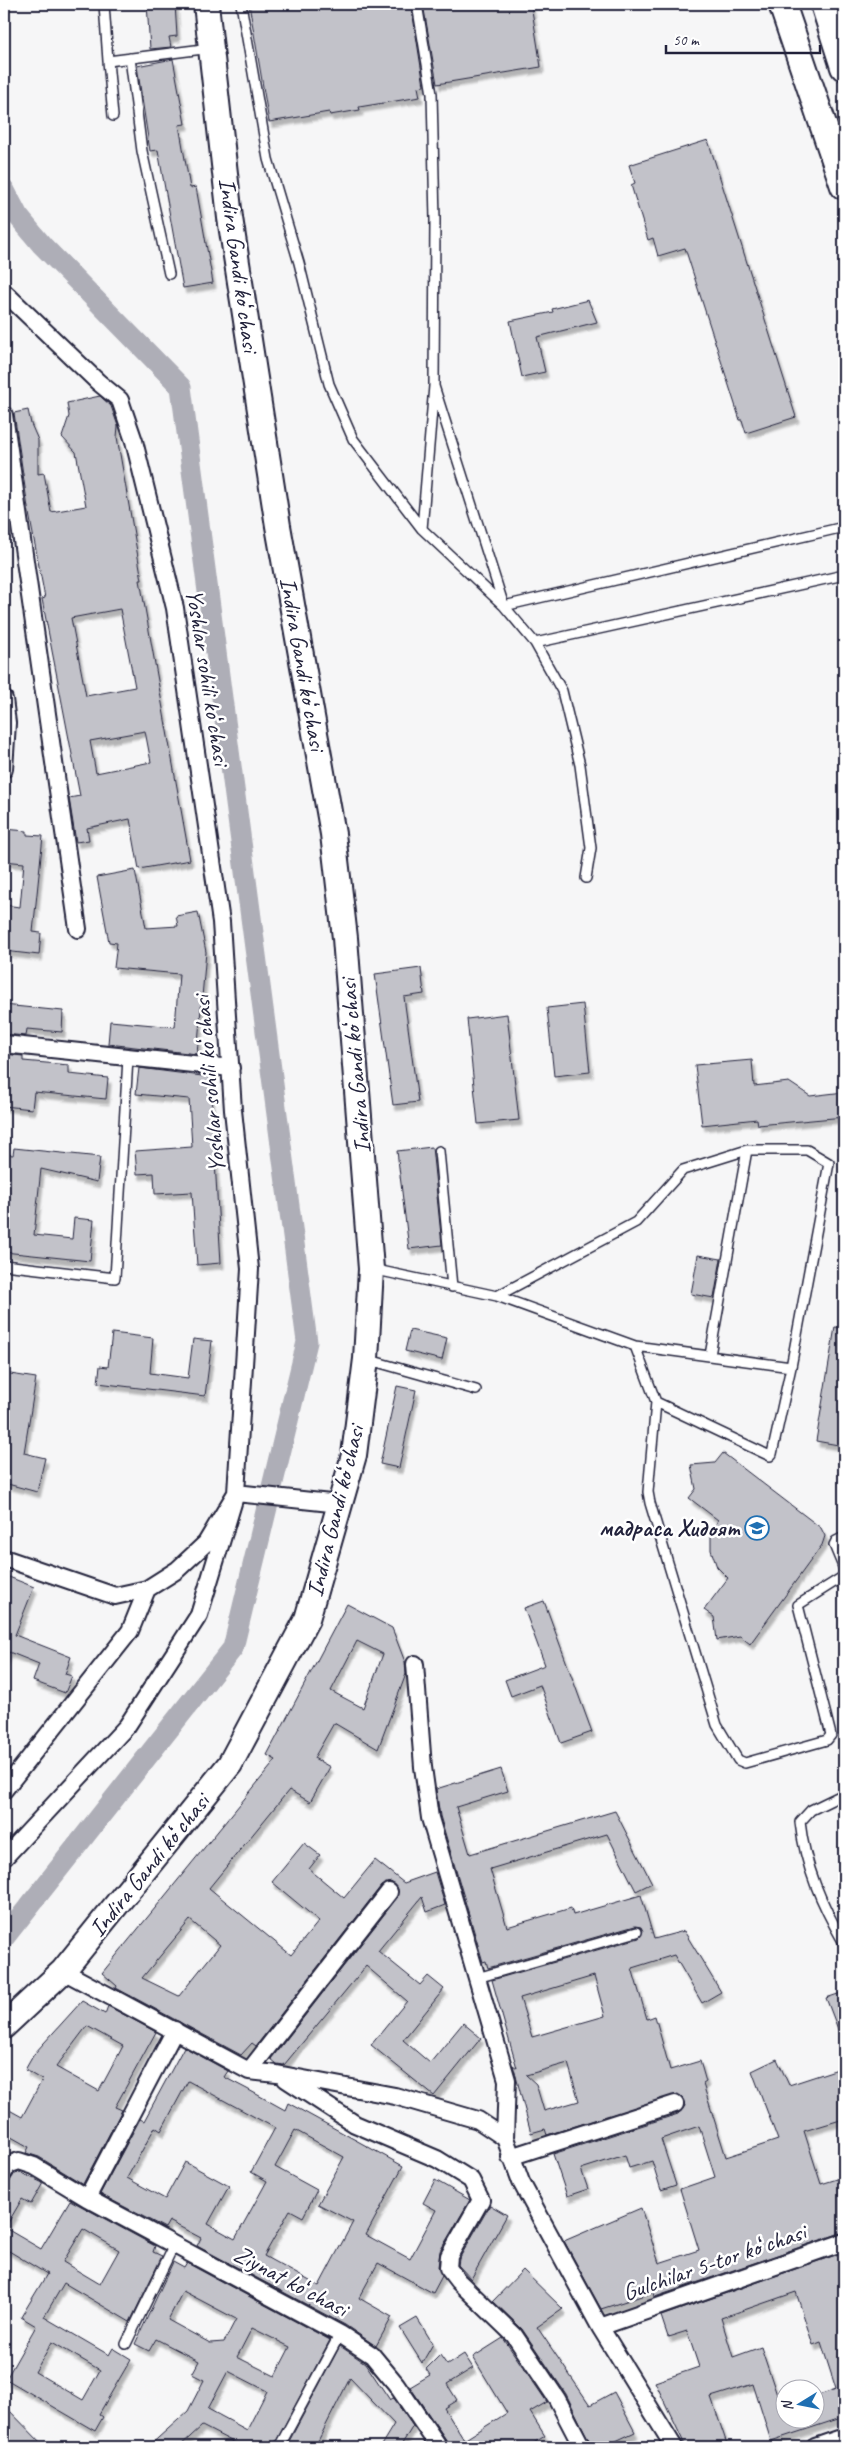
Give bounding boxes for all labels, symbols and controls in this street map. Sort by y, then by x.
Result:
scale bar [666,22,819,54]
text: 50 m [673,31,700,50]
street label: Indira Gandi koʻchasi [212,176,266,356]
street label: Indira Gandi koʻchasi [273,575,333,755]
street label: Yoshlar sohili koʻchasi [179,587,237,770]
street label: Indira Gandi koʻchasi [332,975,378,1155]
street label: Yoshlar sohili koʻchasi [186,992,232,1174]
street label: Indira Gandi koʻchasi [299,1420,371,1600]
place label: мадраса Хидоят [599,1513,740,1543]
school or university icon: мадраса Хидоят [744,1515,770,1541]
street label: Indira Gandi koʻchasi [82,1785,217,1943]
street label: Gulchilar 5-tor koʻchasi [619,2216,812,2307]
street label: Ziynat koʻchasi [229,2239,355,2325]
north arrow [776,2378,826,2428]
text: N [778,2398,797,2412]

